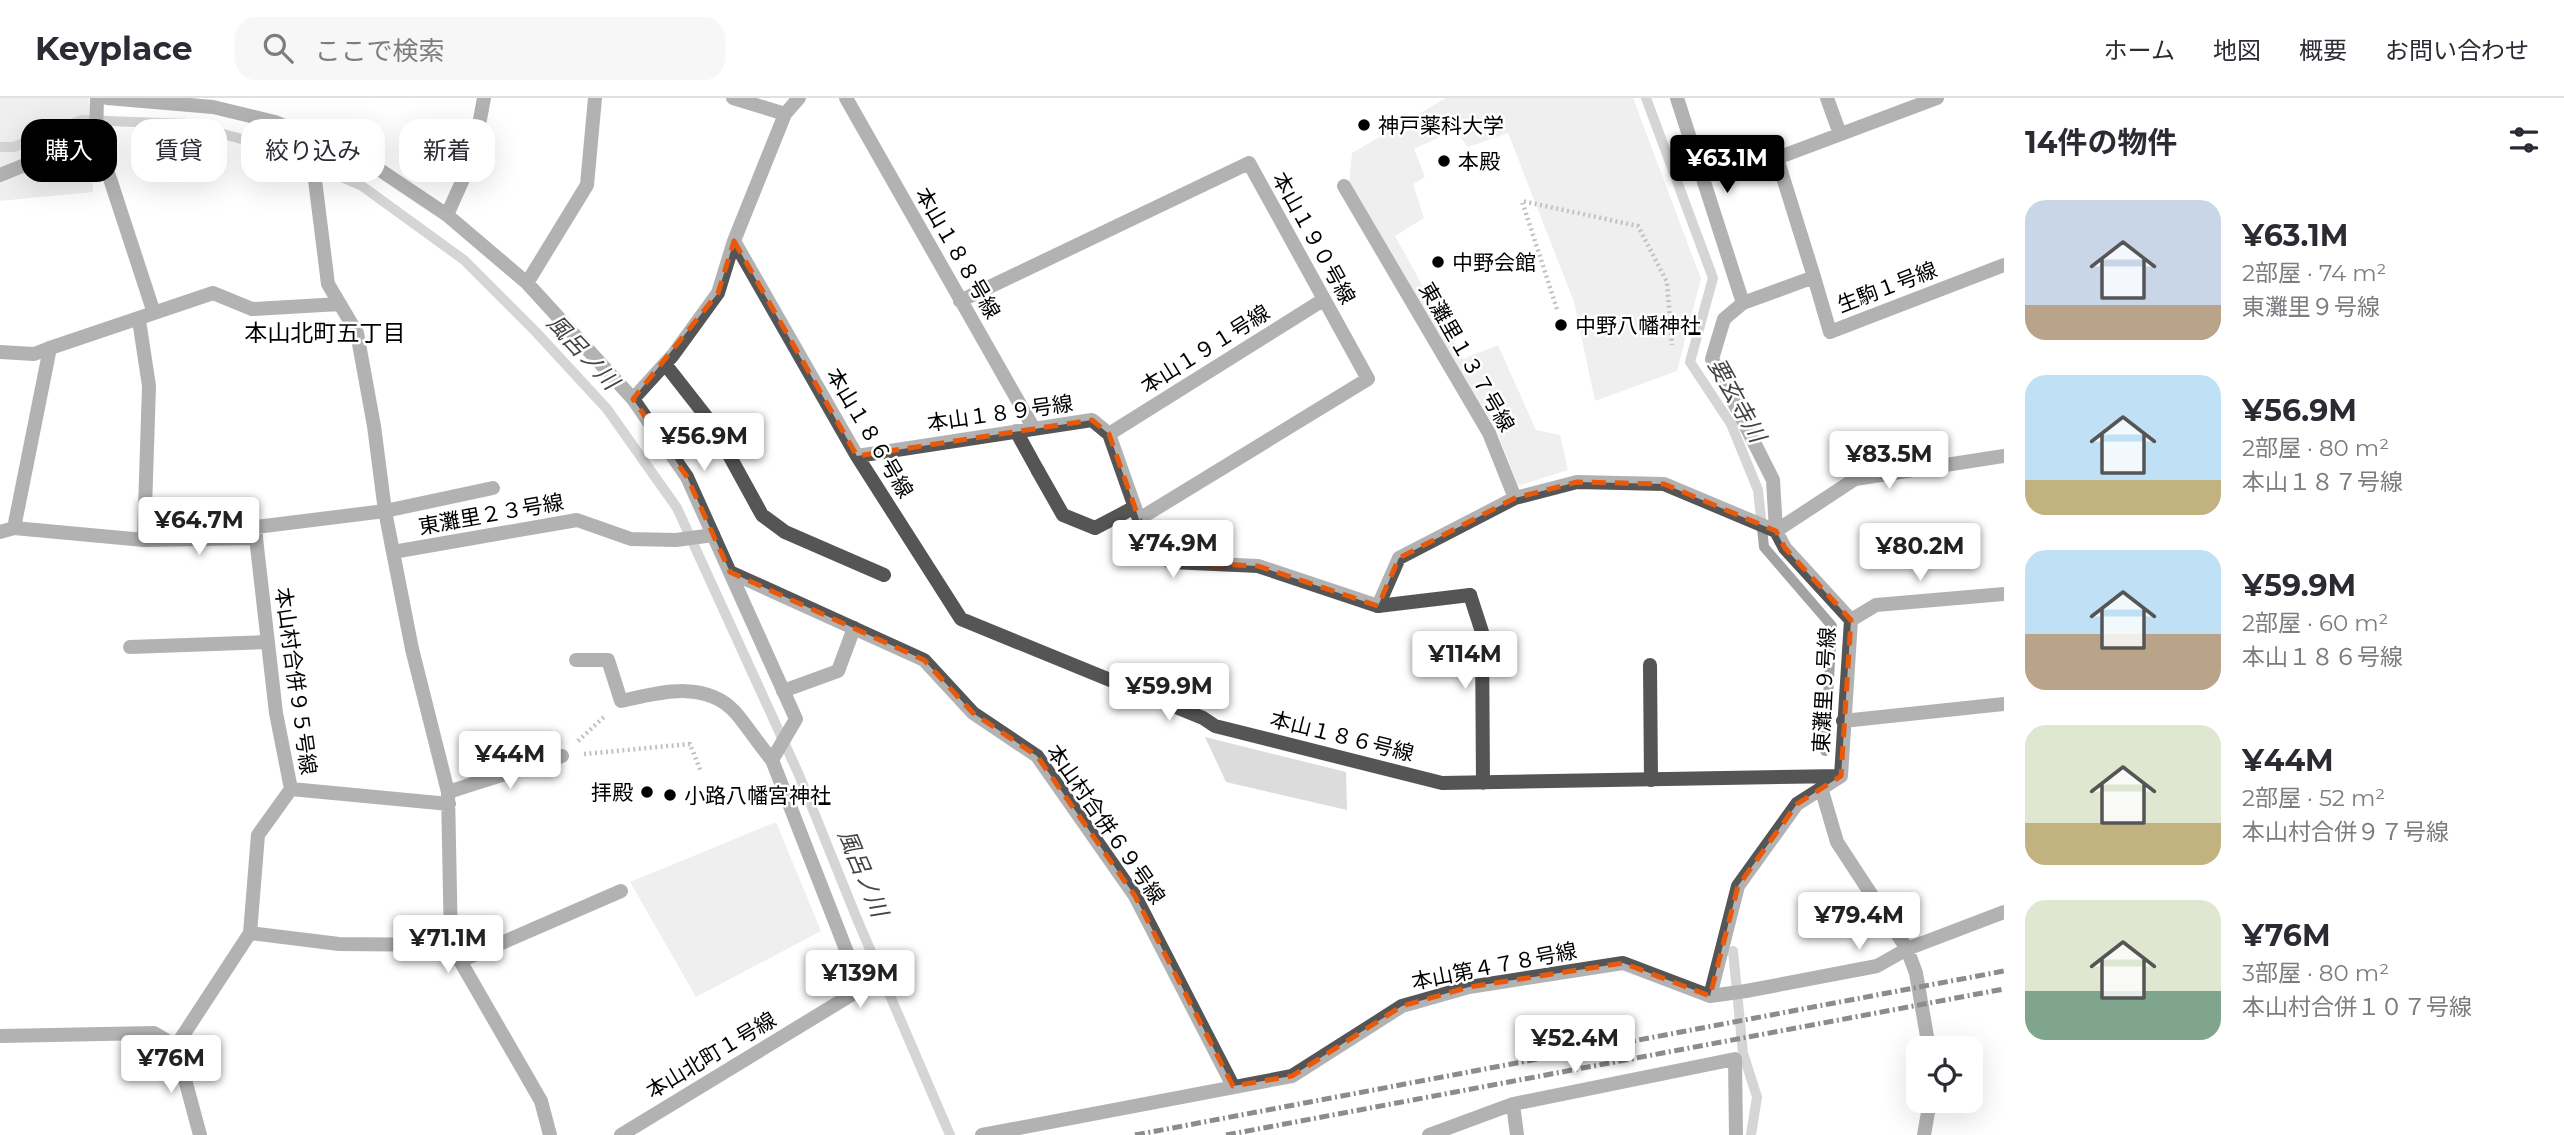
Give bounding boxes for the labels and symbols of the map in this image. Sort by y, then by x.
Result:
place label: 神戸薬科大学 [1378,113,1504,138]
marker: 神戸薬科大学 [1356,117,1372,133]
pin: ¥63.1M [1670,136,1784,195]
place label: 本殿 [1458,149,1500,174]
marker: 本殿 [1436,153,1452,169]
street label: 本山１９０号線 [1267,168,1361,308]
street label: 本山１８８号線 [910,183,1006,323]
place label: 中野会館 [1452,250,1536,275]
marker: 中野会館 [1430,254,1446,270]
street label: 生駒１号線 [1834,257,1940,317]
street label: 東灘里１３７号線 [1414,278,1520,436]
street label: 本山１９１号線 [1136,299,1274,399]
water label: 風呂ノ川 [541,309,627,397]
place label: 中野八幡神社 [1575,313,1701,338]
marker: 中野八幡神社 [1553,317,1569,333]
district label: 本山北町五丁目 [245,319,406,347]
water label: 要玄寺川 [1702,353,1773,450]
street label: 本山１８６号線 [821,364,919,502]
street label: 本山１８９号線 [925,390,1075,436]
pin: ¥56.9M [647,414,761,473]
pin: ¥83.5M [1832,432,1946,491]
street label: 東灘里２３号線 [416,489,566,539]
pin: ¥64.7M [142,498,256,557]
pin: ¥74.9M [1116,520,1230,580]
pin: ¥80.2M [1863,524,1977,583]
street label: 本山村合併９５号線 [270,586,322,776]
street label: 東灘里９号線 [1808,626,1840,754]
pin: ¥114M [1416,632,1514,691]
pin: ¥59.9M [1112,664,1226,723]
street label: 本山１８６号線 [1268,706,1416,766]
pin: ¥44M [469,732,551,791]
street label: 本山村合併６９号線 [1042,739,1170,909]
place label: 拝殿 [591,780,633,805]
place label: 小路八幡宮神社 [684,783,831,808]
marker: 拝殿 [639,784,655,800]
marker: 小路八幡宮神社 [662,787,678,803]
water label: 風呂ノ川 [832,825,895,924]
pin: ¥79.4M [1802,892,1916,952]
pin: ¥71.1M [391,916,505,975]
street label: 本山第４７８号線 [1409,938,1579,994]
pin: ¥139M [811,950,909,1010]
street label: 本山北町１号線 [642,1006,780,1104]
pin: ¥52.4M [1518,1016,1632,1075]
pin: ¥76M [130,1035,212,1095]

